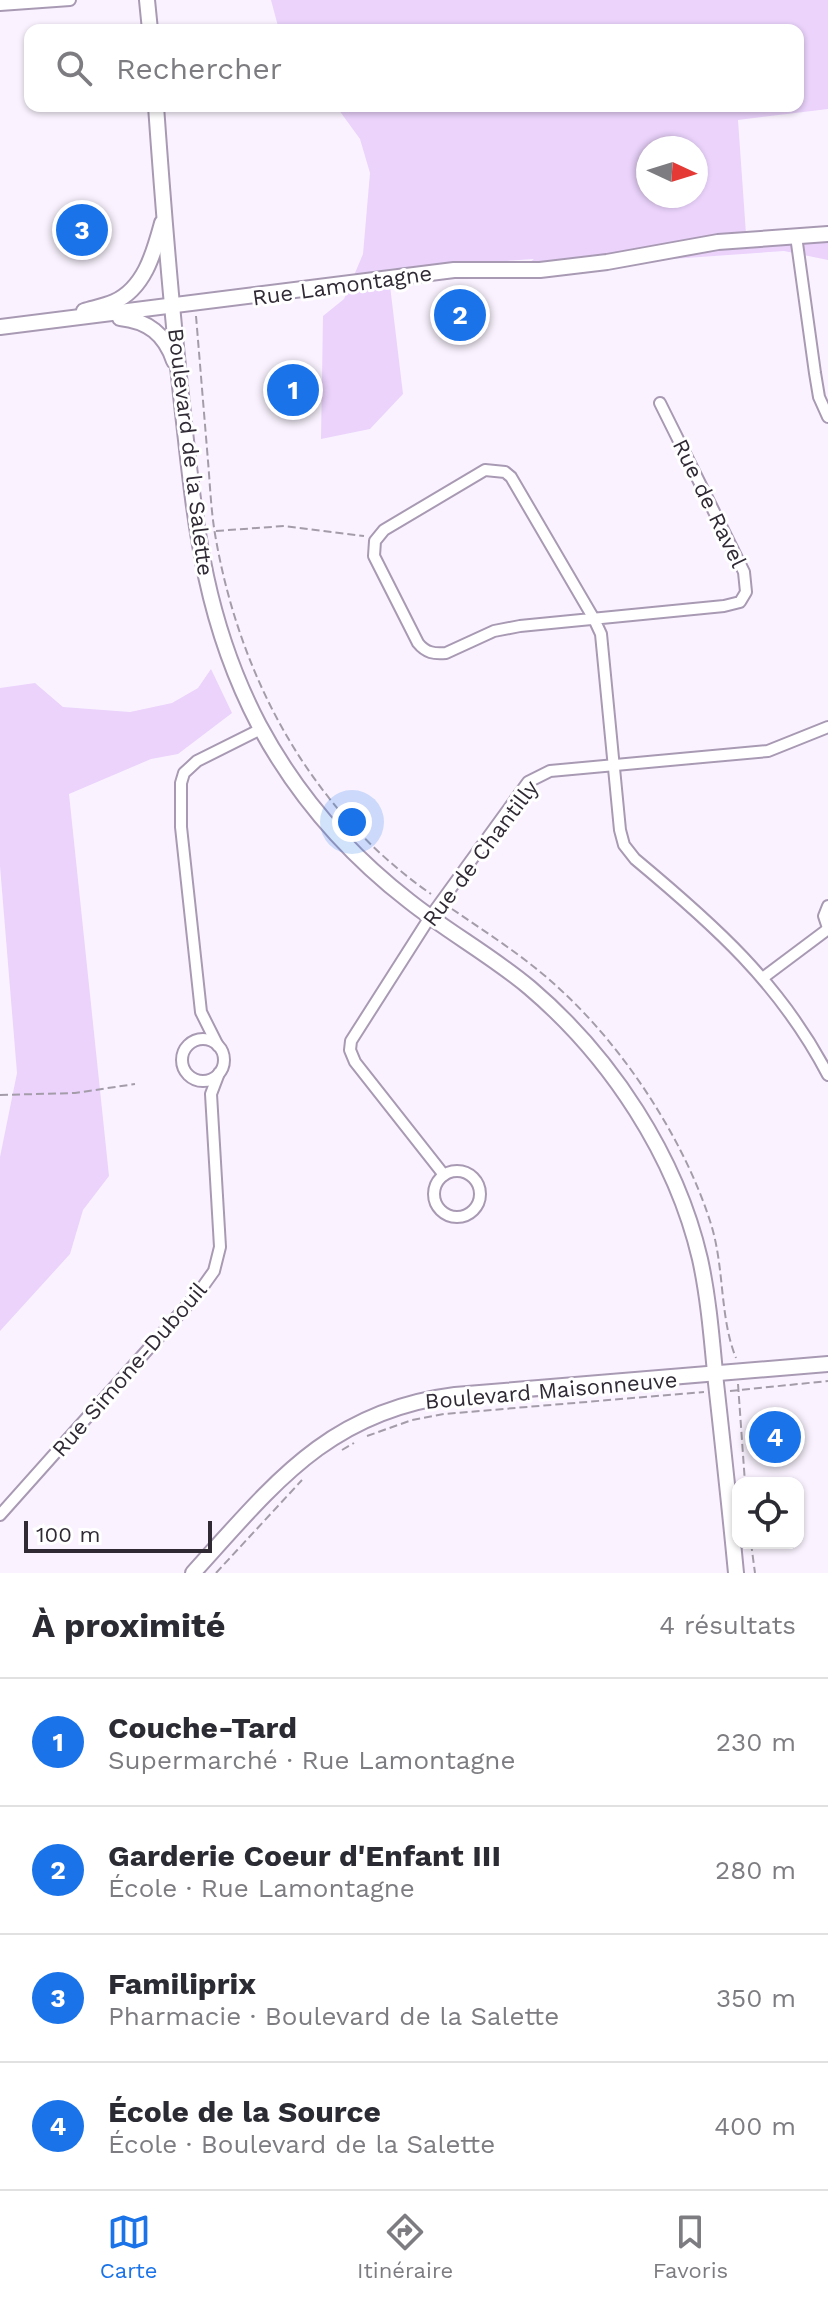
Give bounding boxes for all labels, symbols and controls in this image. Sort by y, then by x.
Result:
search box [24,24,804,112]
icon: search [52,46,96,90]
text: Rechercher [116,51,282,86]
north arrow [636,136,708,208]
pin: 3 [56,200,108,260]
street label: Rue Lamontagne [251,261,433,310]
pin: 2 [434,285,486,345]
street label: Boulevard de la Salette [163,327,218,577]
pin: 1 [267,360,319,420]
street label: Rue de Ravel [668,435,752,572]
street label: Rue de Chantilly [417,775,544,931]
your location [332,802,372,842]
street label: Rue Simone-Dubouil [47,1277,212,1461]
street label: Boulevard Maisonneuve [424,1367,678,1414]
pin: 4 [749,1407,801,1467]
map controls [732,1477,804,1549]
button: locate [732,1477,804,1549]
scale bar [24,1517,212,1553]
text: 100 m [36,1522,100,1547]
text: À proximité [32,1605,226,1645]
text: 4 résultats [659,1610,796,1640]
text: Couche-Tard [108,1710,297,1745]
text: 1 [52,1727,64,1757]
text: 230 m [716,1727,796,1757]
text: Supermarché · Rue Lamontagne [108,1745,515,1775]
text: Garderie Coeur d'Enfant III [108,1838,501,1873]
text: 2 [50,1855,66,1885]
text: 280 m [715,1855,796,1885]
text: École · Rue Lamontagne [108,1873,415,1903]
text: Familiprix [108,1966,256,2001]
text: 3 [50,1983,66,2013]
text: 350 m [716,1983,796,2013]
text: Pharmacie · Boulevard de la Salette [108,2001,559,2031]
text: École de la Source [108,2094,381,2129]
text: 4 [50,2111,66,2141]
text: 400 m [714,2111,796,2141]
text: École · Boulevard de la Salette [108,2129,495,2159]
tab: Carte [100,2210,158,2283]
tab: Itinéraire [357,2210,453,2283]
tab: Favoris [653,2210,728,2283]

